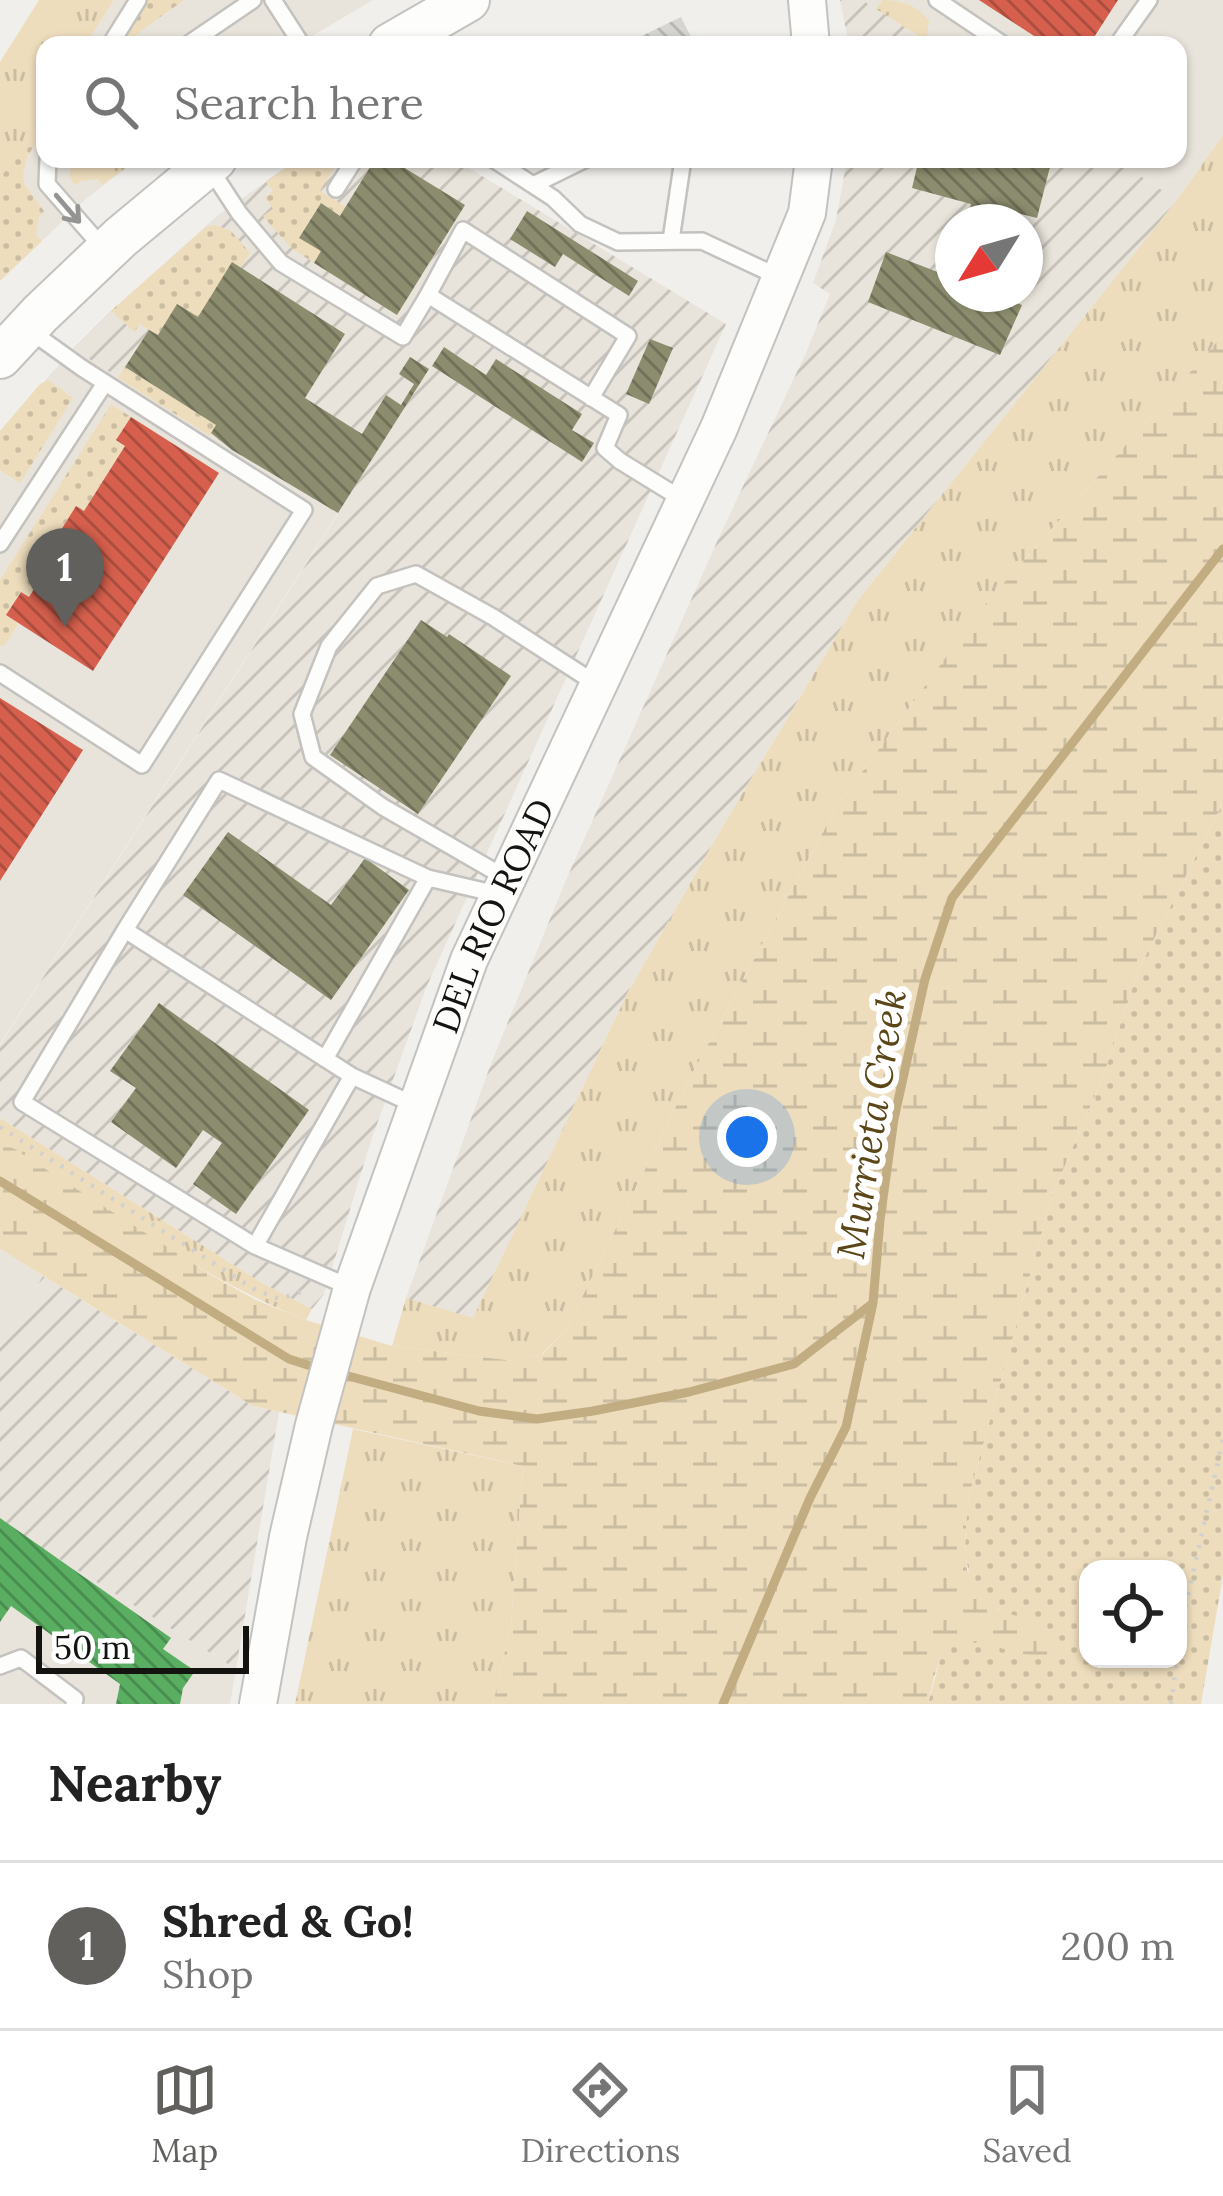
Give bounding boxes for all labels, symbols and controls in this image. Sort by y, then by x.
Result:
search box [36,36,1187,168]
icon: search [78,69,144,135]
text: Search here [174,74,424,131]
one-way arrow [53,193,81,223]
north arrow [935,204,1043,312]
pin: 1 [26,528,104,627]
street label: DEL RIO ROAD [422,791,565,1039]
water label: Murrieta Creek [825,985,917,1263]
your location [717,1107,777,1167]
map controls [1079,1560,1187,1668]
button: locate [1079,1560,1187,1668]
scale bar [36,1620,249,1673]
text: 50 m [54,1626,131,1668]
text: Nearby [48,1750,221,1815]
text: Shred & Go! [162,1892,414,1949]
text: 1 [79,1921,95,1971]
text: 200 m [1060,1921,1175,1971]
text: Shop [162,1949,254,1999]
tab: Map [151,2057,218,2171]
tab: Directions [521,2057,680,2171]
tab: Saved [983,2057,1072,2171]

